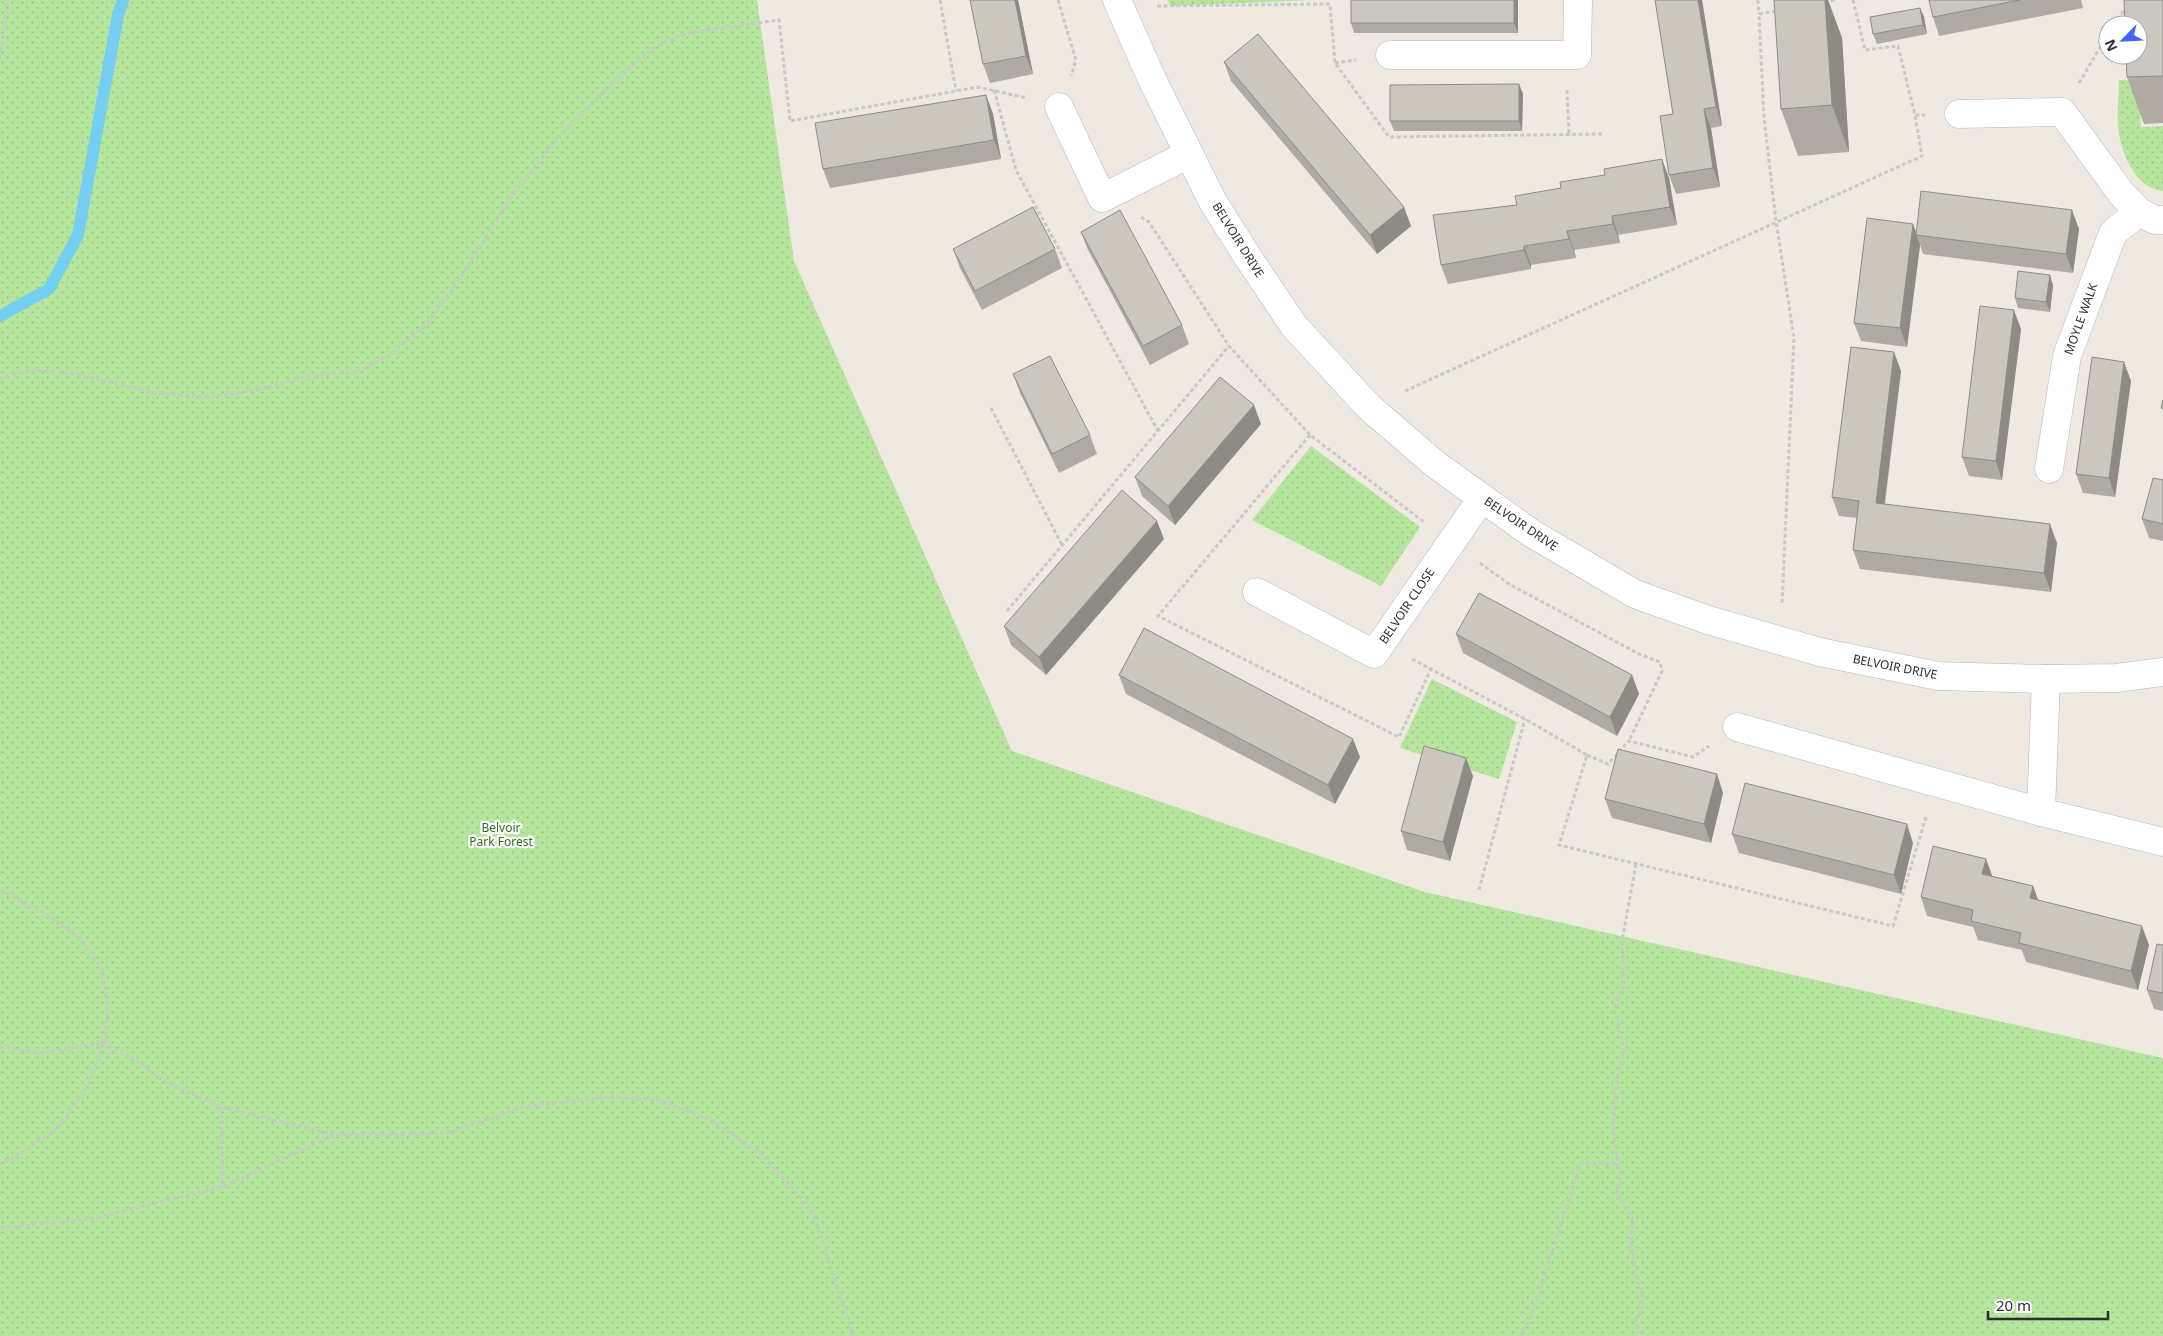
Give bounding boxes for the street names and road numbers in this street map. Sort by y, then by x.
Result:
street label: BELVOIR DRIVE [1208,199,1268,281]
street label: MOYLE WALK [2060,280,2102,357]
street label: BELVOIR DRIVE [1481,493,1562,555]
street label: BELVOIR CLOSE [1375,565,1438,647]
street label: BELVOIR DRIVE [1851,650,1939,683]

